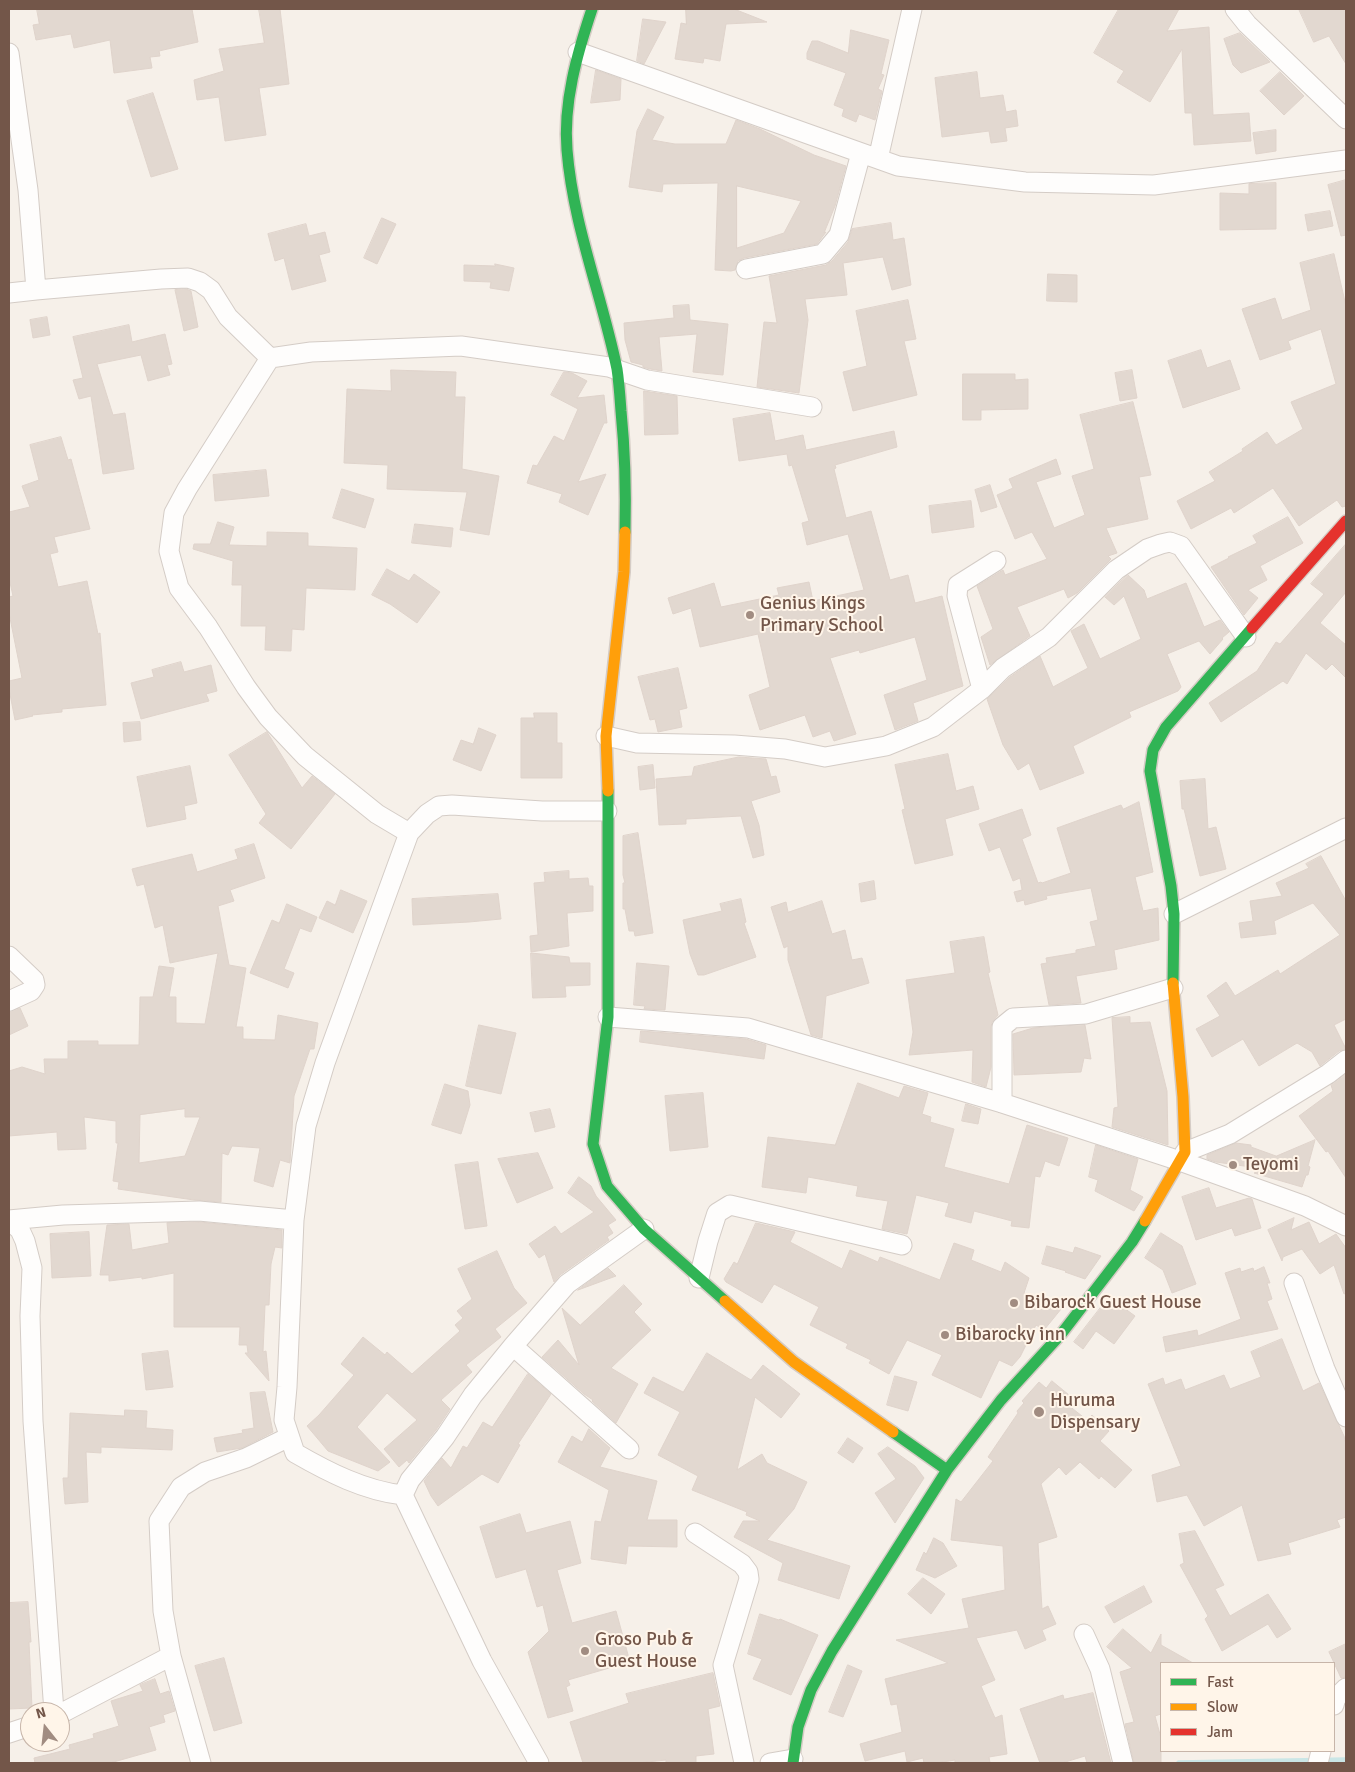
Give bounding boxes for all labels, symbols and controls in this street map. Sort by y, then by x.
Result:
place label: Genius Kings Primary School [760,593,883,637]
marker: Genius Kings Primary School [744,609,756,621]
place label: Teyomi [1243,1154,1299,1176]
marker: Teyomi [1227,1159,1239,1171]
place label: Bibarock Guest House [1024,1292,1202,1314]
marker: Bibarock Guest House [1008,1297,1020,1309]
place label: Bibarocky inn [955,1324,1065,1346]
marker: Bibarocky inn [939,1329,951,1341]
place label: Huruma Dispensary [1050,1390,1140,1434]
marker: Huruma Dispensary [1032,1405,1046,1419]
place label: Groso Pub & Guest House [595,1629,697,1673]
marker: Groso Pub & Guest House [579,1645,591,1657]
legend [1160,1662,1335,1752]
text: Fast [1207,1673,1234,1691]
text: Slow [1207,1698,1238,1716]
north arrow [20,1702,70,1752]
text: N [34,1704,48,1723]
text: Jam [1207,1723,1233,1741]

